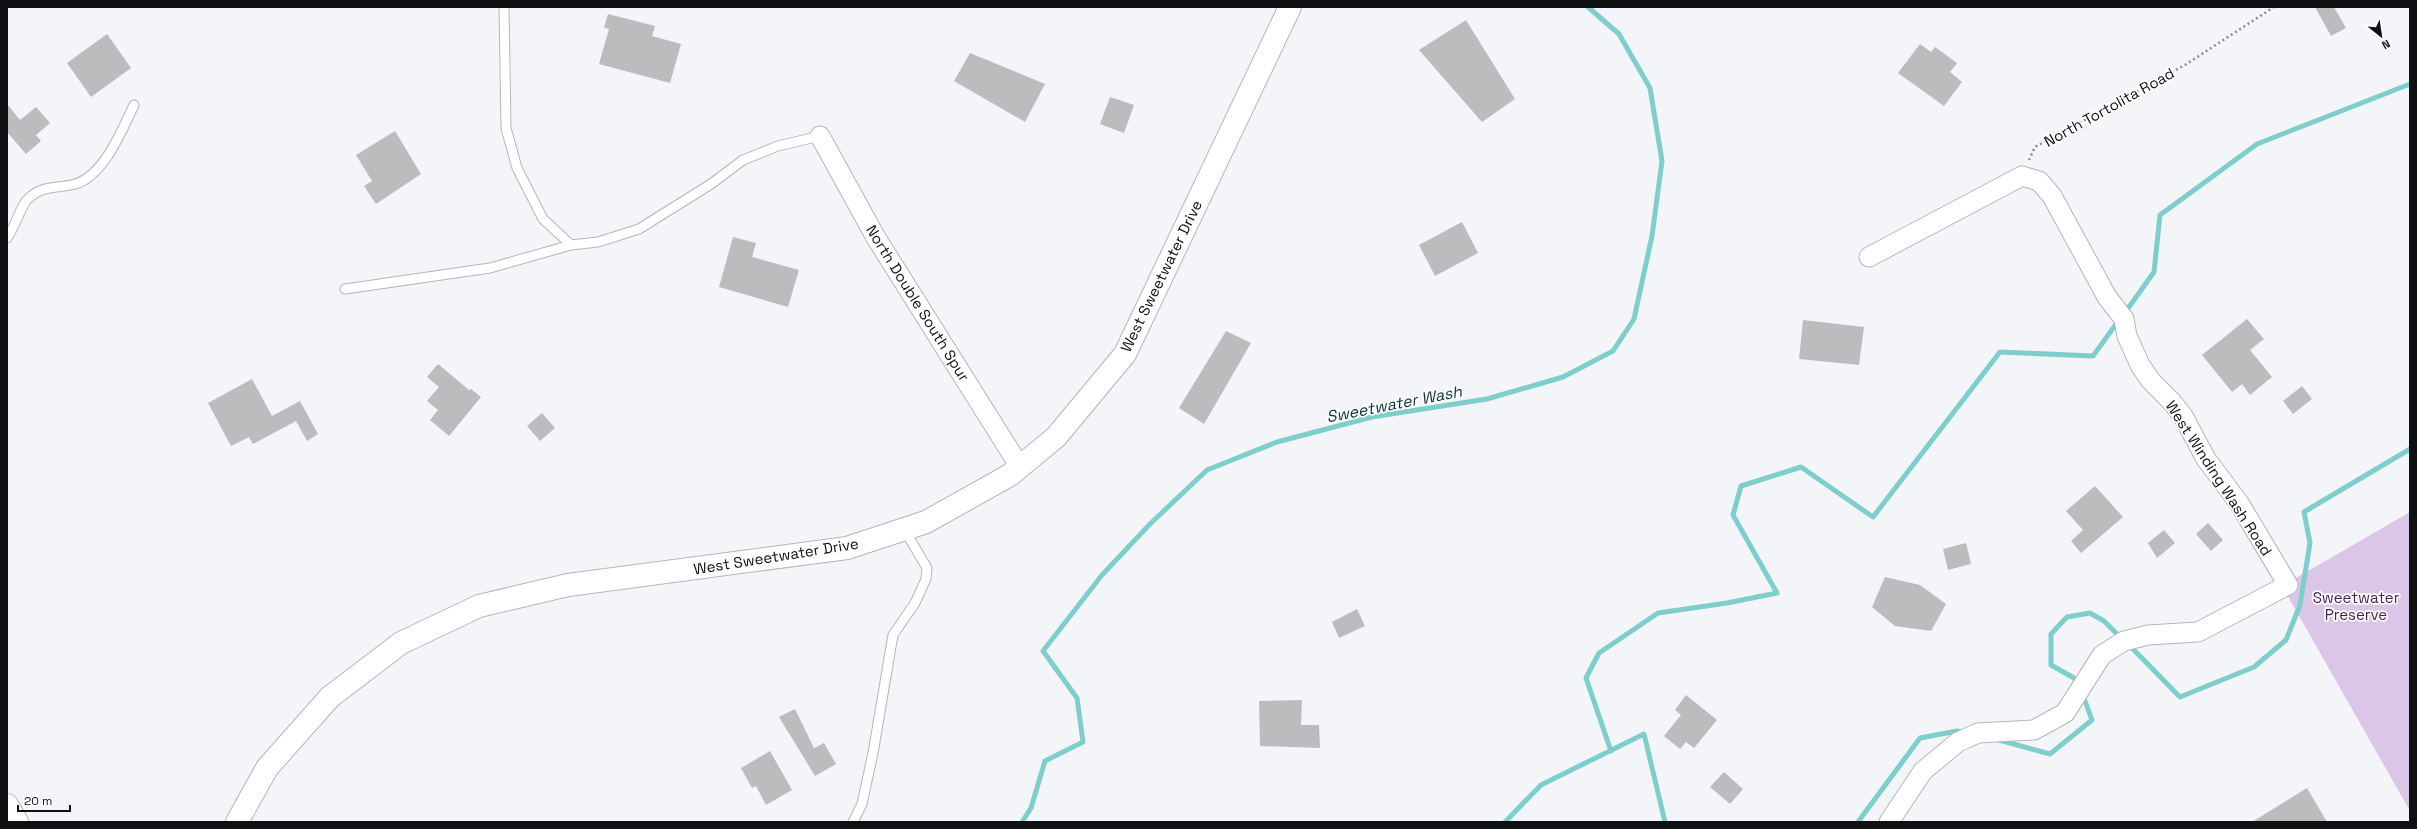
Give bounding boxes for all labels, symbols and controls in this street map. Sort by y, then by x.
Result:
north arrow [2361,16,2401,56]
text: N [2379,37,2393,53]
street label: North Tortolita Road [2041,63,2177,151]
street label: West Sweetwater Drive [1116,197,1206,355]
street label: North Double South Spur [862,221,974,385]
water label: Sweetwater Wash [1324,380,1465,427]
street label: West Winding Wash Road [2162,397,2276,559]
street label: West Sweetwater Drive [692,534,860,578]
park label: Sweetwater Preserve [2313,588,2400,624]
scale bar [18,787,70,813]
text: 20 m [24,793,52,809]

